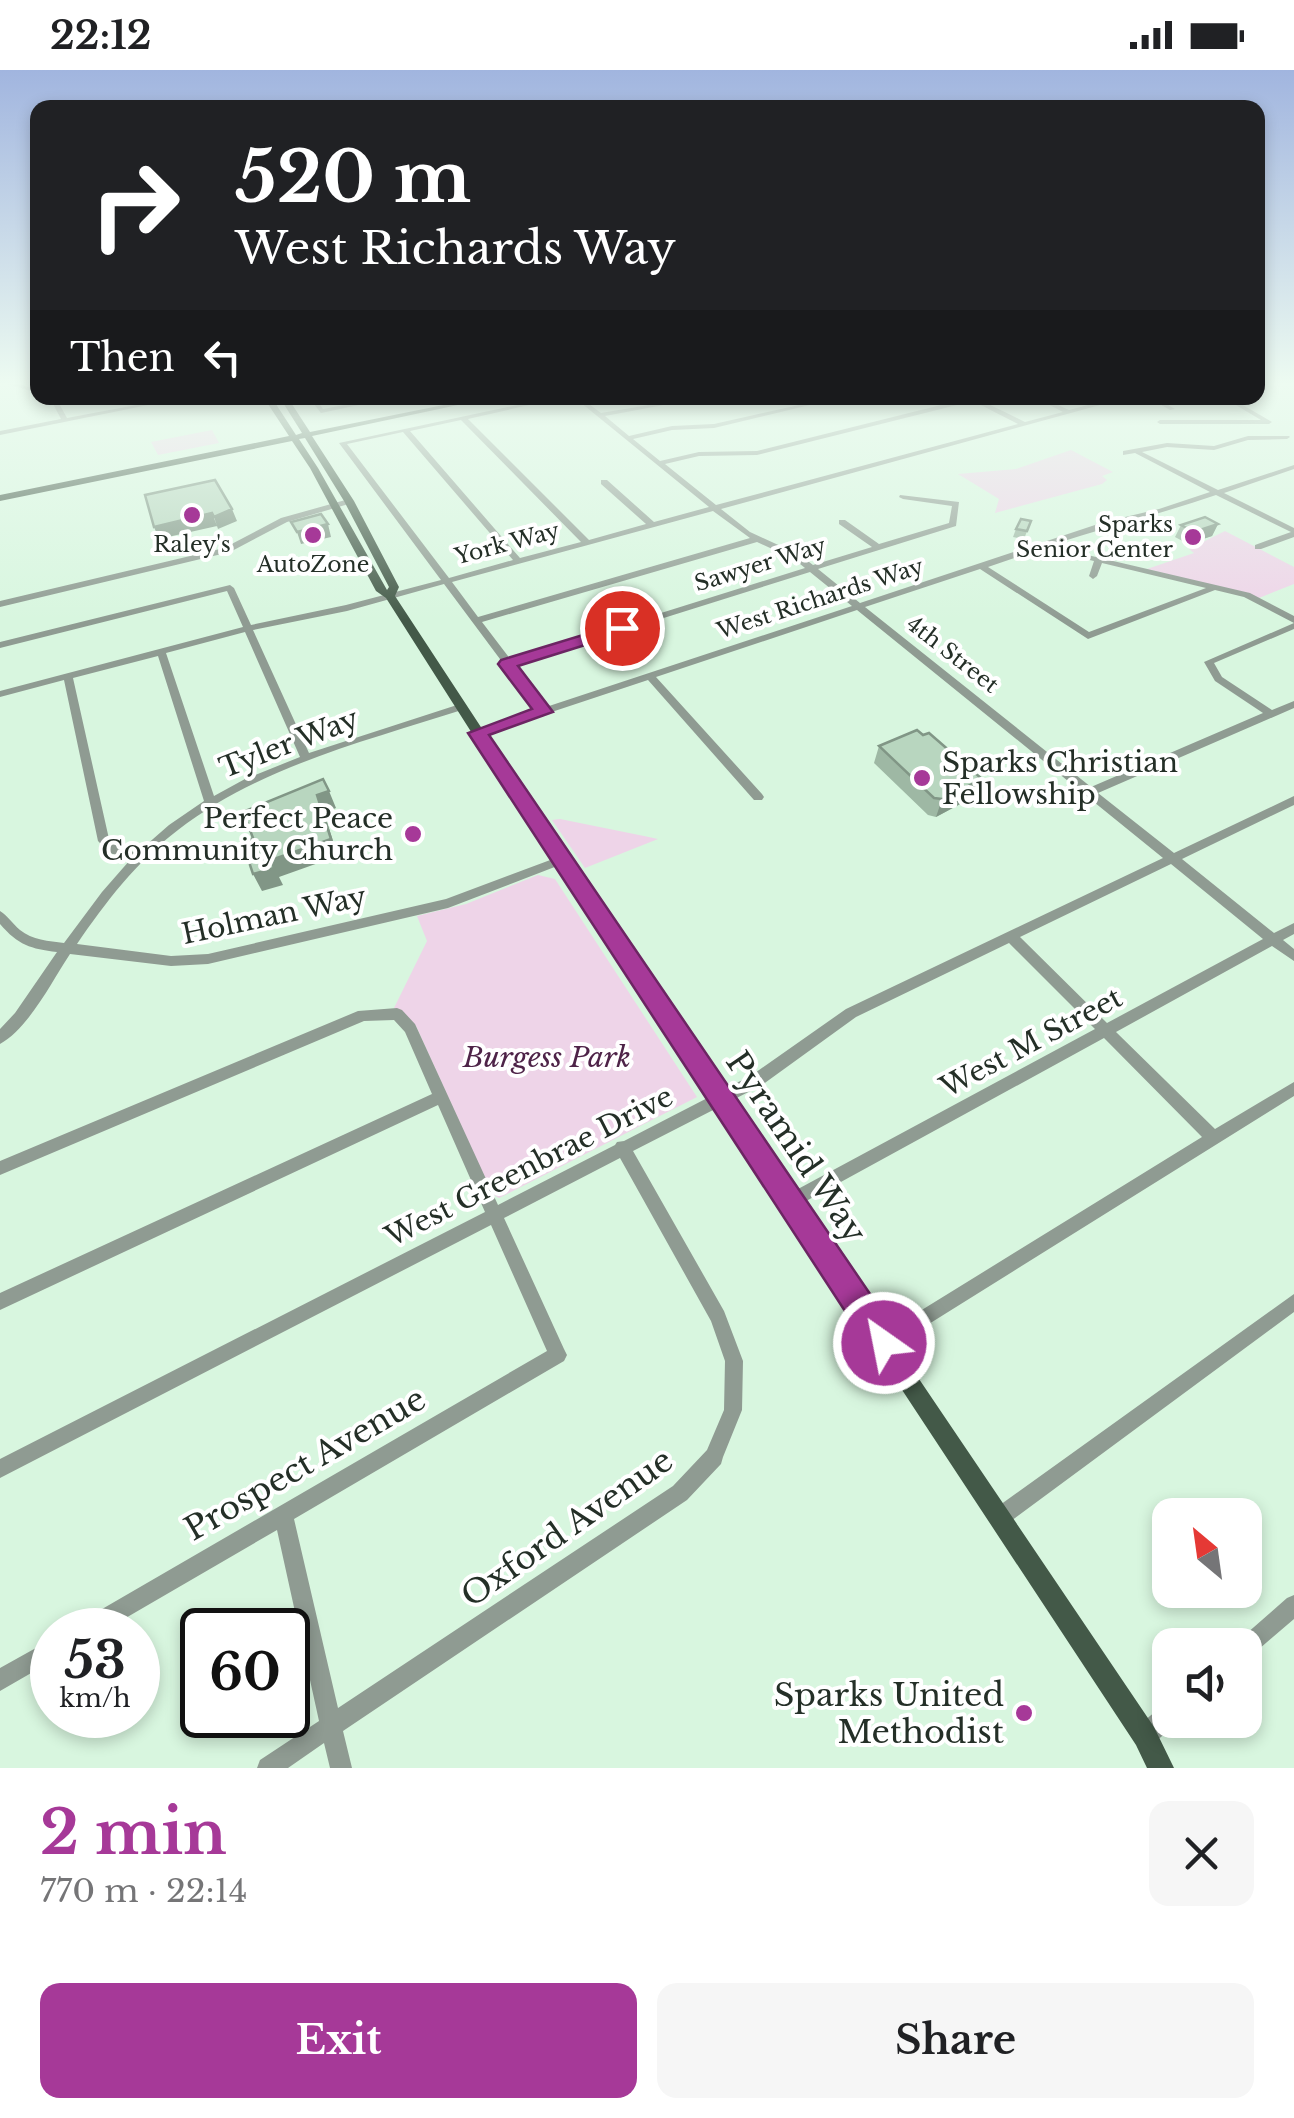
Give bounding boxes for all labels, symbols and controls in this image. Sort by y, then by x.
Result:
text: 22:12 [50,12,152,59]
text: 520 m [235,134,471,221]
icon: right [70,140,200,270]
text: West Richards Way [235,220,676,276]
icon: left [195,330,250,385]
text: Then [70,334,175,381]
marker: Raley's [181,504,203,526]
place label: Sparks Senior Center [1016,511,1174,563]
street label: York Way [451,517,562,571]
marker: AutoZone [302,524,324,546]
marker: Sparks Senior Center [1182,526,1204,548]
place label: Raley's [153,531,231,558]
street label: Sawyer Way [691,532,829,597]
place label: AutoZone [256,551,369,578]
street label: West Richards Way [712,552,927,645]
pin [580,586,665,671]
icon: arrive [595,601,650,656]
street label: 4th Street [902,610,1004,699]
street label: Tyler Way [215,701,364,786]
place label: Sparks Christian Fellowship [942,745,1178,812]
marker: Sparks Christian Fellowship [911,767,933,789]
place label: Perfect Peace Community Church [101,801,393,868]
marker: Perfect Peace Community Church [402,823,424,845]
street label: Holman Way [179,879,370,952]
street label: West M Street [933,980,1129,1106]
park label: Burgess Park [462,1040,631,1075]
street label: Pyramid Way [717,1044,875,1251]
street label: West Greenbrae Drive [379,1079,679,1255]
position arrow [832,1291,936,1395]
street label: Prospect Avenue [177,1379,433,1549]
street label: Oxford Avenue [454,1440,680,1616]
north arrow [1152,1498,1262,1608]
map controls [1152,1498,1262,1738]
speed limit sign: 60 [180,1608,310,1738]
button: sound [1152,1628,1262,1738]
text: 53 [64,1629,126,1692]
place label: Sparks United Methodist [774,1675,1004,1752]
text: km/h [60,1683,130,1714]
marker: Sparks United Methodist [1013,1702,1035,1724]
text: 2 min [40,1796,227,1870]
button: close [1149,1801,1254,1906]
text: 770 m · 22:14 [40,1871,248,1911]
button: Exit [40,1983,637,2098]
button: Share [657,1983,1254,2098]

